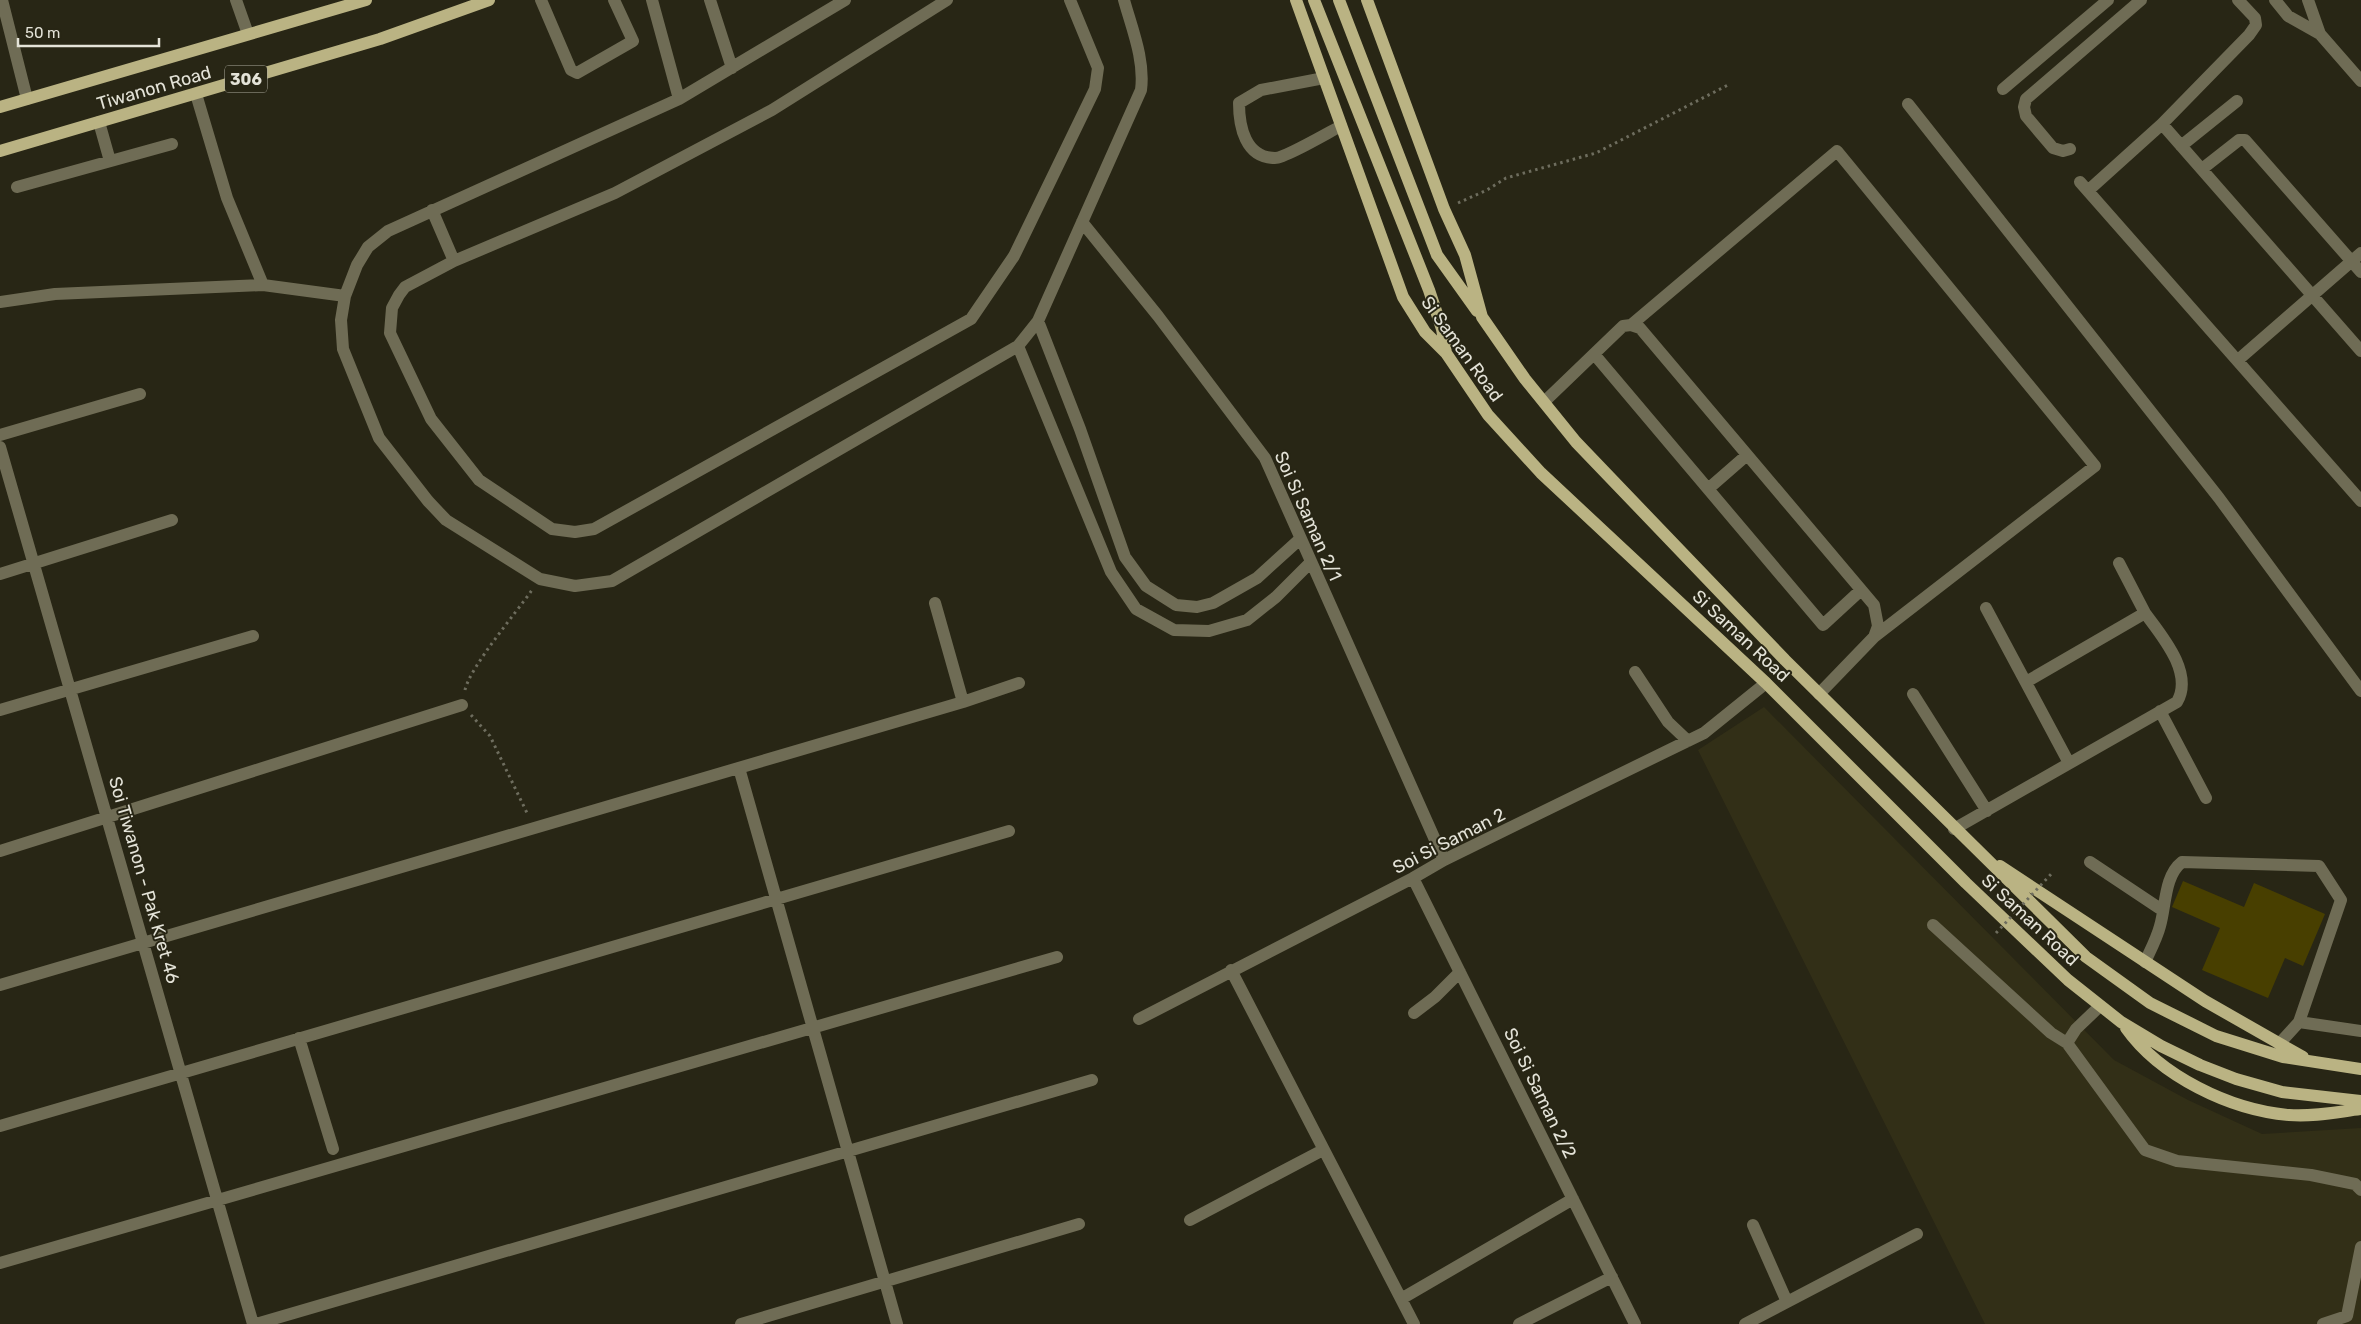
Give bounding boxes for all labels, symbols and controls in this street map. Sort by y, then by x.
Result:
scale bar [18,15,159,47]
text: 50 m [25,24,60,42]
street label: Tiwanon Road [94,61,214,115]
road number: 306 [225,66,267,92]
street label: Si Saman Road [1416,292,1508,406]
street label: Soi Si Saman 2/1 [1270,448,1346,584]
street label: Si Saman Road [1688,585,1794,687]
street label: Soi Tiwanon - Pak Kret 46 [104,774,184,986]
street label: Soi Si Saman 2 [1389,803,1509,879]
street label: Si Saman Road [1977,869,2083,971]
street label: Soi Si Saman 2/2 [1499,1024,1581,1162]

